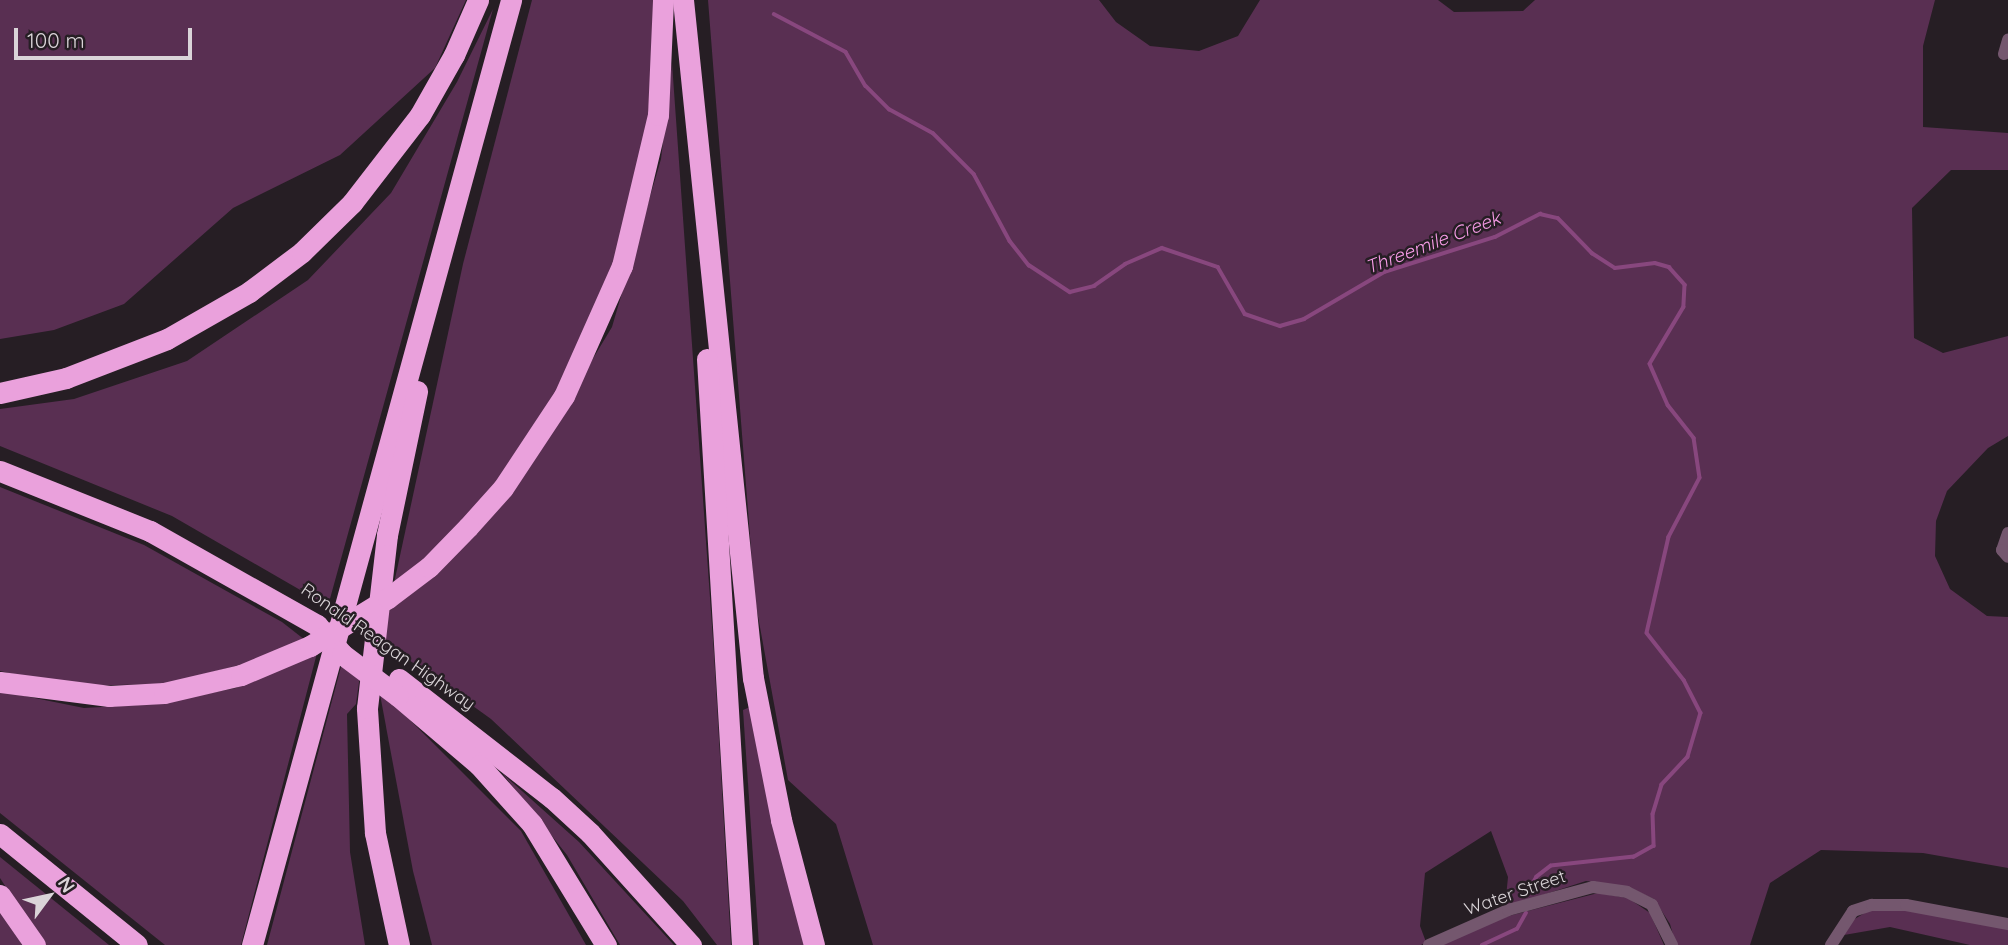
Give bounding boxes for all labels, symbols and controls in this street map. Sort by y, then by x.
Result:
scale bar [18,14,196,58]
text: 100 m [27,27,85,53]
water label: Threemile Creek [1362,207,1504,279]
street label: Ronald Reagan Highway [297,579,479,715]
north arrow [14,861,84,931]
street label: Water Street [1462,866,1568,920]
text: N [53,872,80,897]

